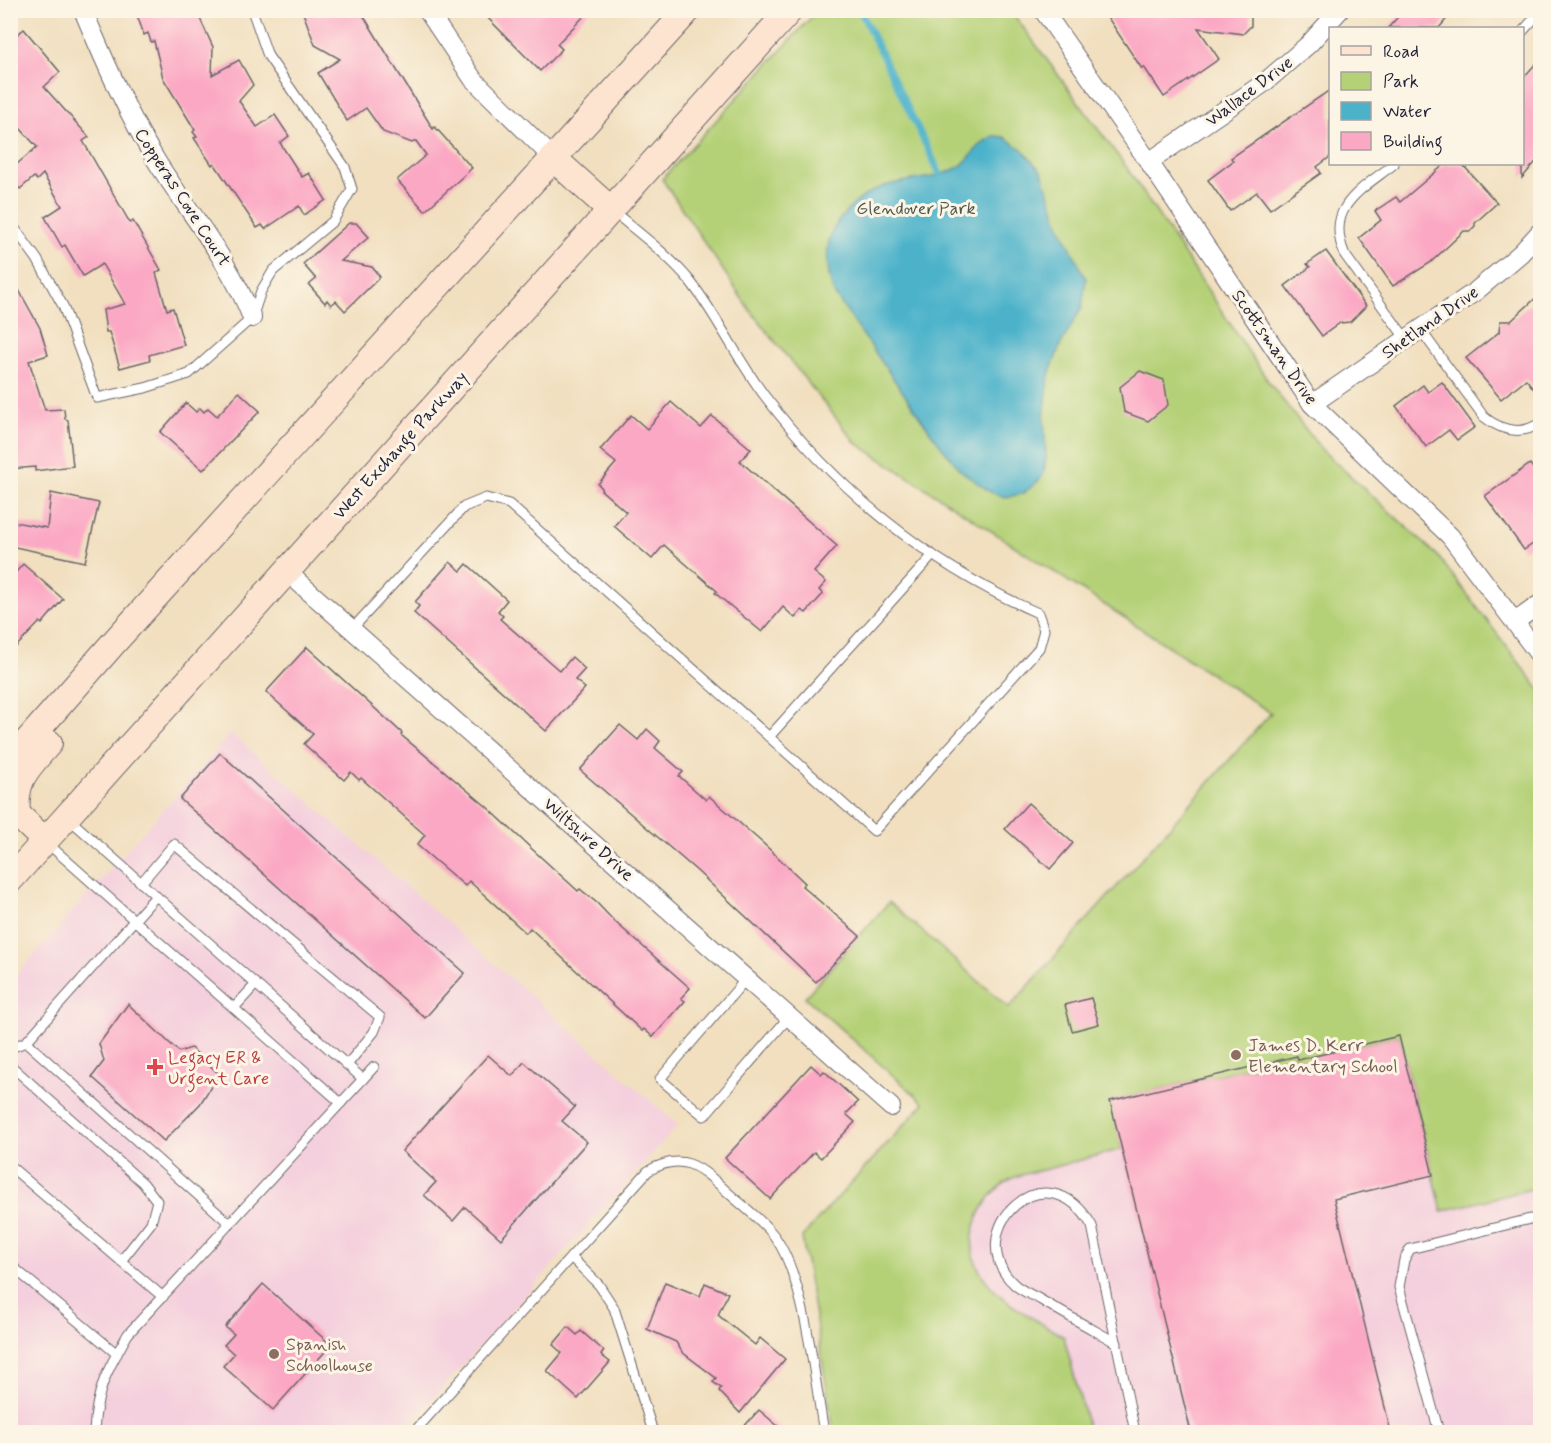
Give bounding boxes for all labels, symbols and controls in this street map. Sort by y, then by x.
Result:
legend [1329,27,1524,165]
text: Road [1383,40,1419,64]
street label: Wallace Drive [1201,51,1298,133]
text: Park [1383,70,1419,94]
text: Water [1383,100,1432,124]
street label: Copperas Cove Court [128,124,236,271]
text: Building [1383,130,1443,156]
park label: Glendover Park [856,197,976,221]
street label: Shetland Drive [1377,281,1484,365]
street label: Scottsman Drive [1225,285,1323,410]
street label: West Exchange Parkway [328,366,475,526]
street label: Wiltshire Drive [538,793,639,887]
place label: James D. Kerr Elementary School [1248,1034,1398,1079]
place label: Legacy ER & Urgent Care [168,1046,269,1093]
marker: James D. Kerr Elementary School [1229,1048,1243,1062]
marker: Legacy ER & Urgent Care [146,1058,164,1076]
place label: Spanish Schoolhouse [286,1333,373,1378]
marker: Spanish Schoolhouse [267,1347,281,1361]

